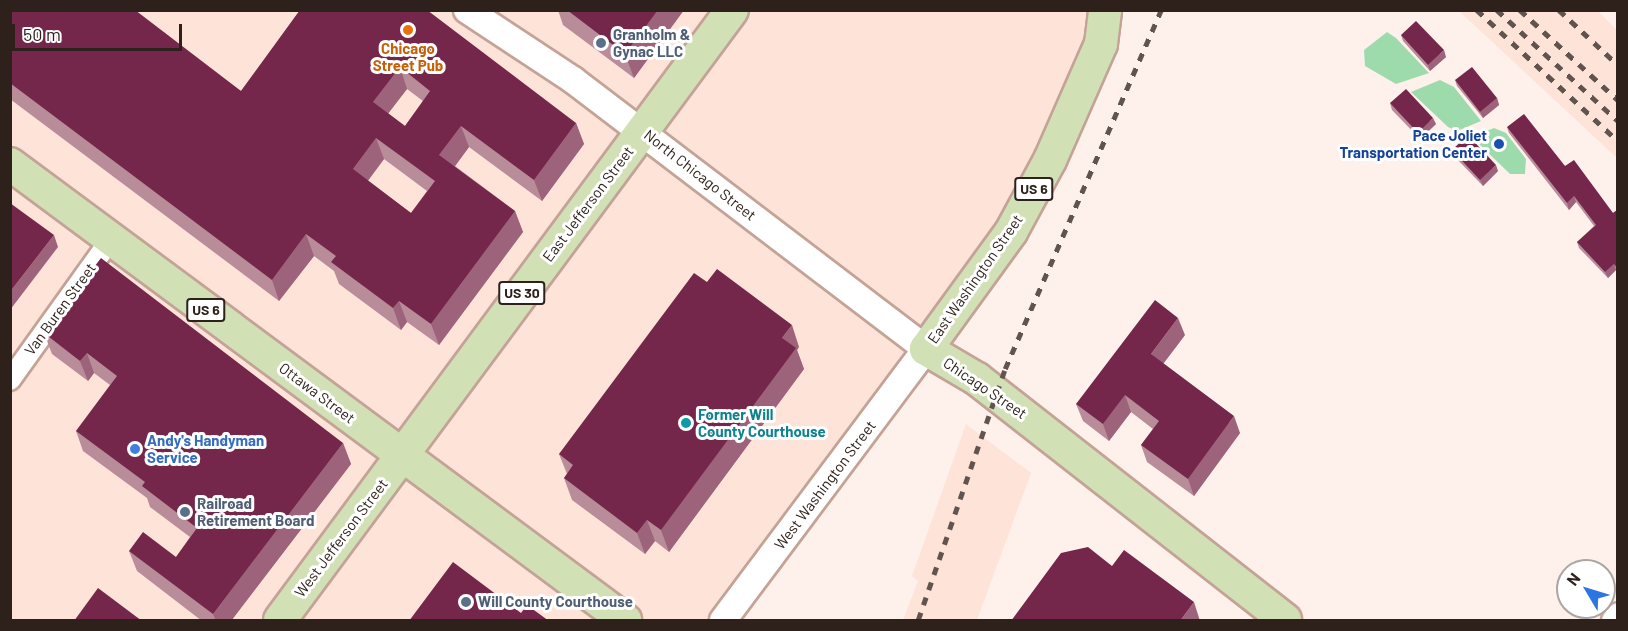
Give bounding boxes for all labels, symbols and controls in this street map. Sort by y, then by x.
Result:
scale bar [15,12,184,50]
text: 50 m [23,23,61,45]
marker: Chicago Street Pub [401,23,415,37]
place label: Granholm & Gynac LLC [613,25,690,60]
marker: Granholm & Gynac LLC [594,36,608,50]
place label: Chicago Street Pub [373,39,443,74]
street label: North Chicago Street [640,126,760,224]
place label: Pace Joliet Transportation Center [1340,126,1487,161]
marker: Pace Joliet Transportation Center [1492,137,1506,151]
street label: East Jefferson Street [539,143,637,265]
road number: US 6 [1013,178,1055,200]
street label: East Washington Street [924,211,1026,347]
street label: Van Buren Street [21,259,99,359]
road number: US 30 [498,282,546,304]
road number: US 6 [185,299,227,321]
street label: Chicago Street [940,354,1030,422]
street label: Ottawa Street [276,359,358,427]
place label: Former Will County Courthouse [698,405,826,440]
marker: Former Will County Courthouse [679,416,693,430]
street label: West Washington Street [771,417,879,553]
place label: Andy's Handyman Service [147,431,264,466]
marker: Andy's Handyman Service [128,442,142,456]
street label: West Jefferson Street [291,475,391,601]
place label: Railroad Retirement Board [197,494,315,529]
marker: Railroad Retirement Board [178,505,192,519]
north arrow [1556,559,1616,619]
text: N [1562,569,1584,589]
place label: Will County Courthouse [478,593,633,611]
marker: Will County Courthouse [459,595,473,609]

